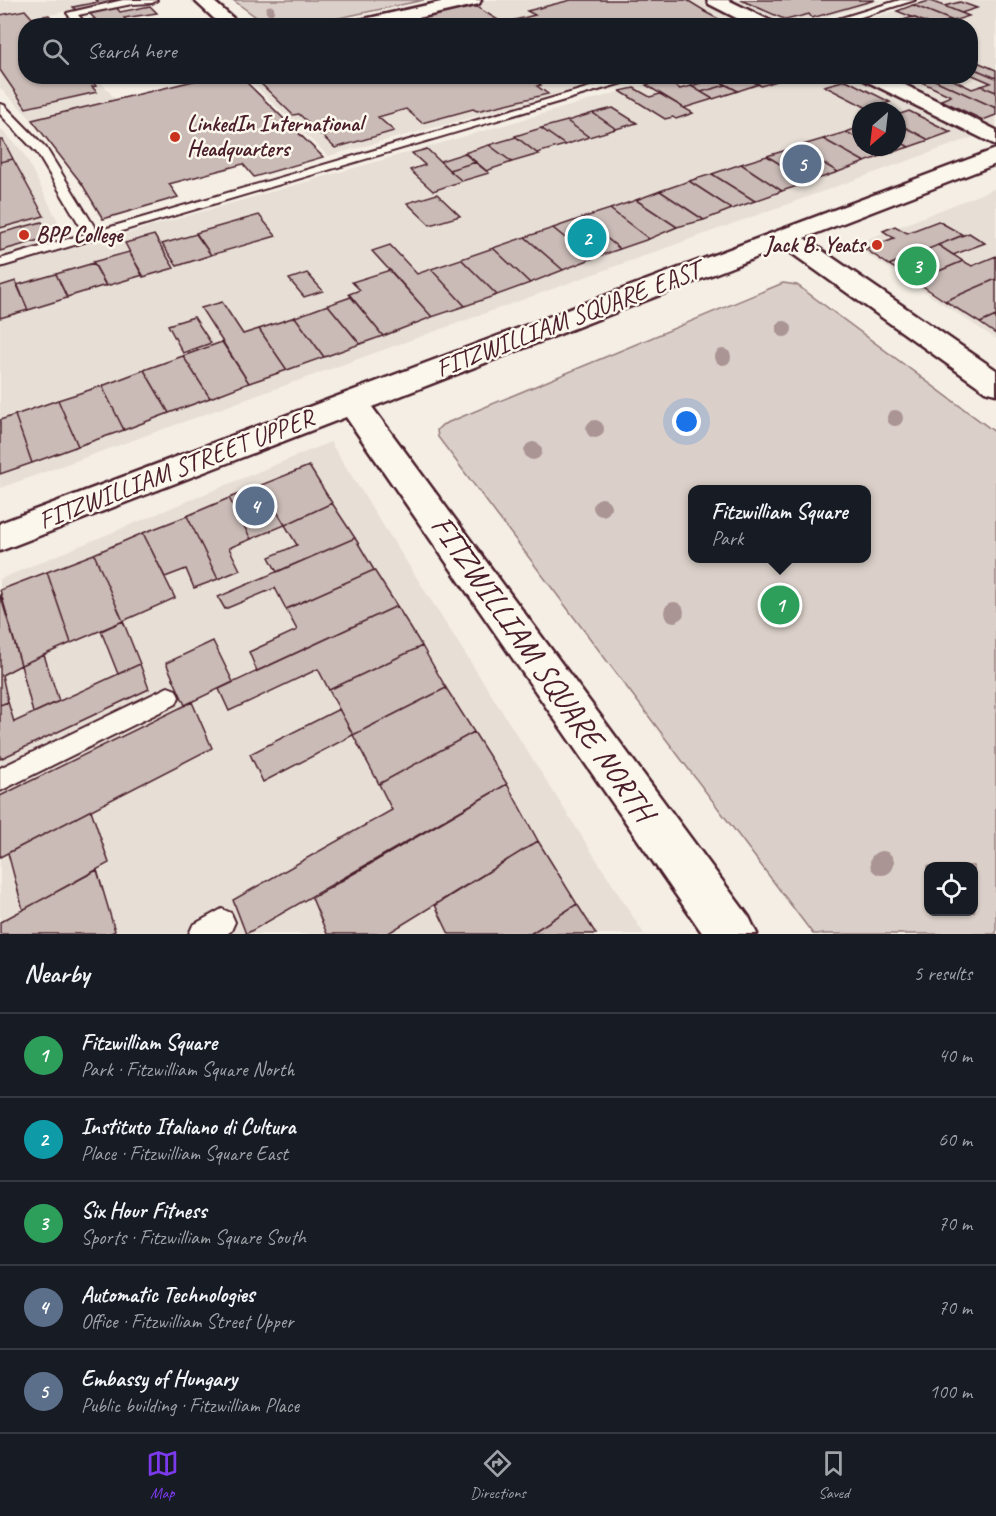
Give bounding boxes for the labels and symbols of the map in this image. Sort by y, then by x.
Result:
north arrow [852,102,906,156]
place label: LinkedIn International Headquarters [187,110,367,163]
marker: LinkedIn International Headquarters [168,130,182,144]
pin: 5 [782,142,822,186]
pin: 2 [568,216,606,260]
place label: BPP College [36,221,124,249]
marker: BPP College [17,228,31,242]
place label: Jack B. Yeats [763,231,867,259]
marker: Jack B. Yeats [870,238,884,252]
pin: 3 [898,244,936,288]
street label: FITZWILLIAM SQUARE EAST [431,251,711,385]
street label: FITZWILLIAM STREET UPPER [34,400,321,537]
your location [672,407,701,436]
pin: 4 [236,484,274,528]
street label: FITZWILLIAM SQUARE NORTH [422,507,667,833]
pin: 1 [760,582,800,628]

